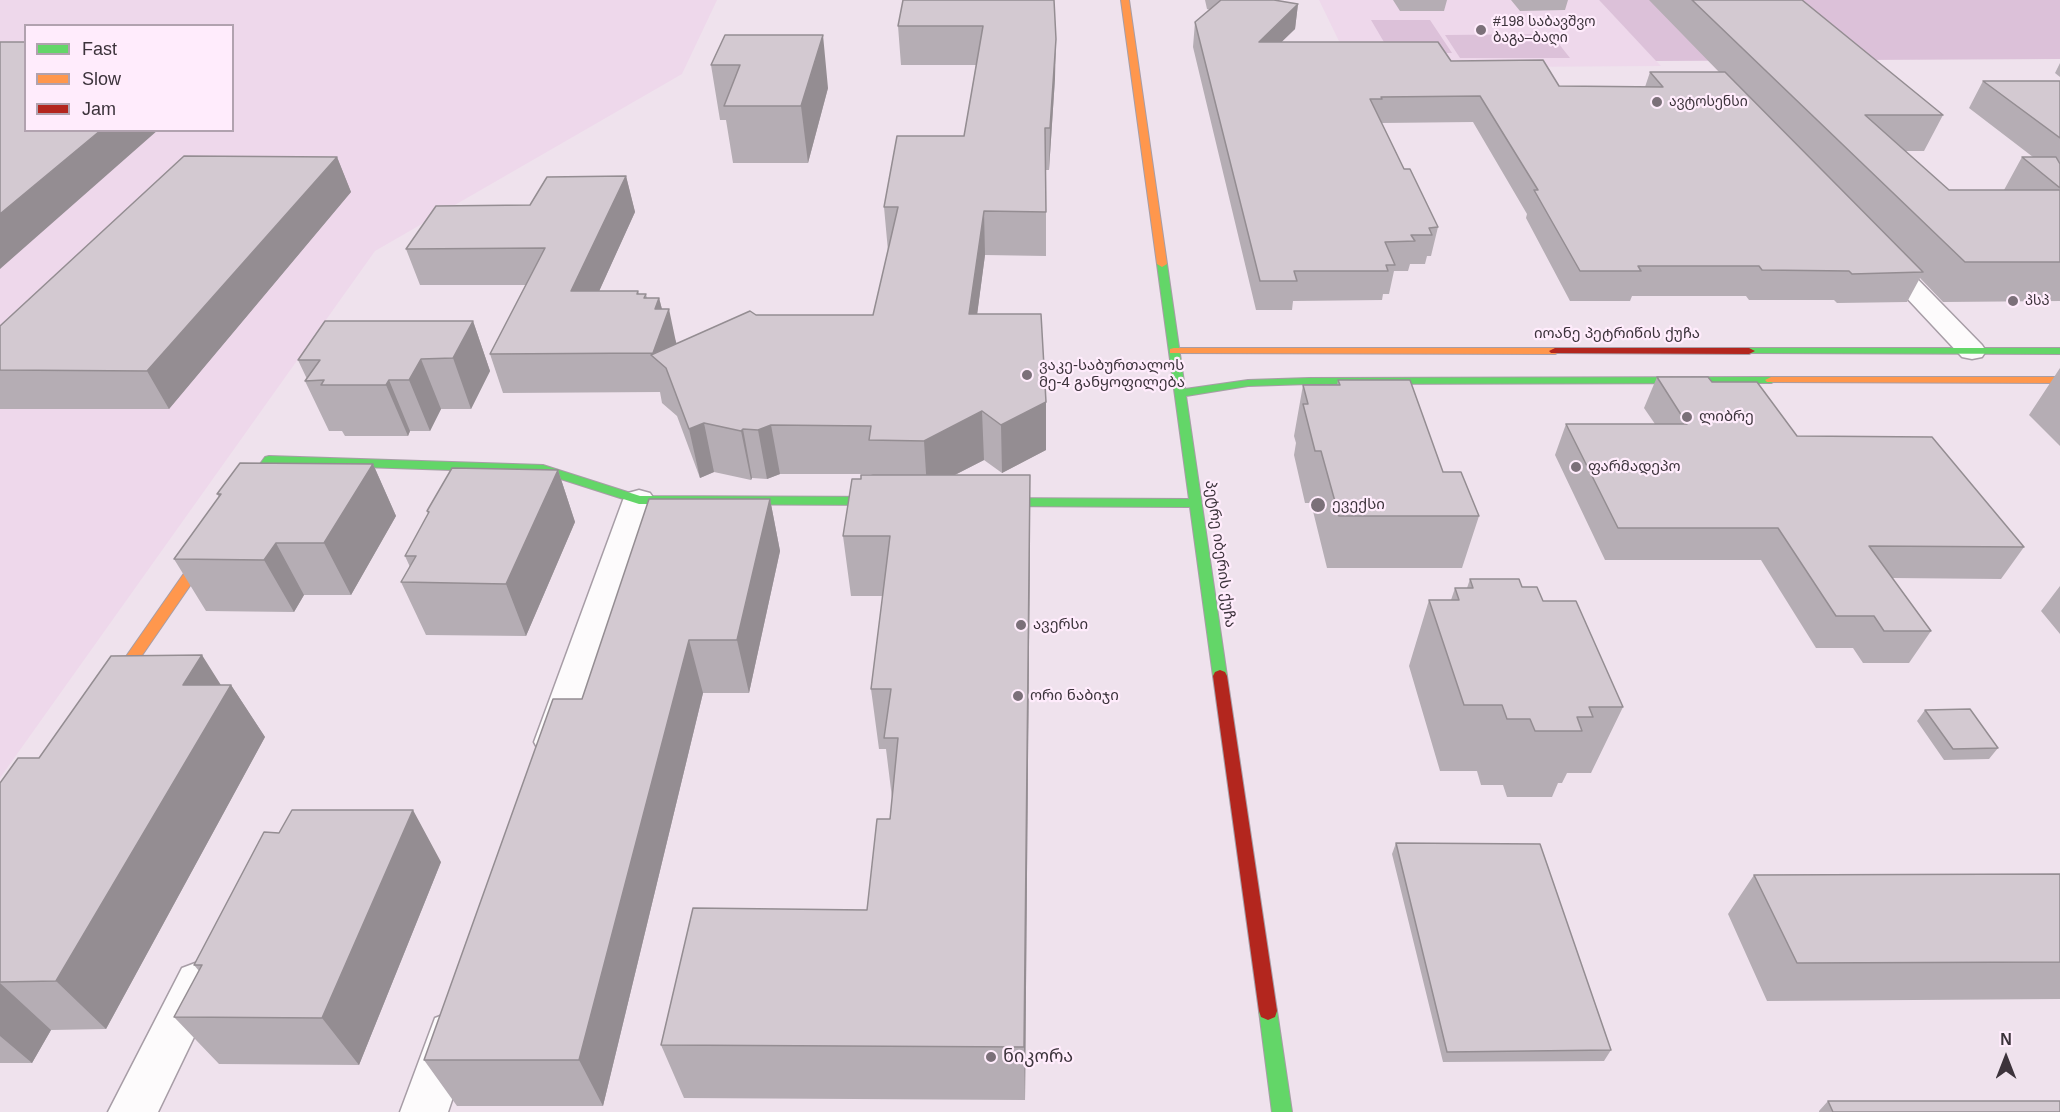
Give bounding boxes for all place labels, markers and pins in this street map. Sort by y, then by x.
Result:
place label: #198 საბავშვო ბაგა–ბაღი [1493,14,1596,46]
marker: #198 საბავშვო ბაგა–ბაღი [1474,23,1488,37]
place label: ავტოსენსი [1669,94,1748,110]
marker: ავტოსენსი [1650,95,1664,109]
place label: პსპ [2025,293,2050,309]
marker: პსპ [2006,294,2020,308]
place label: ვაკე-საბურთალოს მე-4 განყოფილება [1039,357,1185,392]
marker: ვაკე-საბურთალოს მე-4 განყოფილება [1020,368,1034,382]
place label: ლიბრე [1699,408,1754,426]
marker: ლიბრე [1680,410,1694,424]
place label: ფარმადეპო [1588,458,1681,476]
marker: ფარმადეპო [1569,460,1583,474]
marker: ევექსი [1309,496,1327,514]
place label: ევექსი [1332,496,1385,514]
place label: ავერსი [1033,616,1088,634]
marker: ავერსი [1014,618,1028,632]
place label: ორი ნაბიჯი [1030,687,1119,705]
marker: ორი ნაბიჯი [1011,689,1025,703]
place label: ნიკორა [1003,1046,1073,1068]
marker: ნიკორა [984,1050,998,1064]

